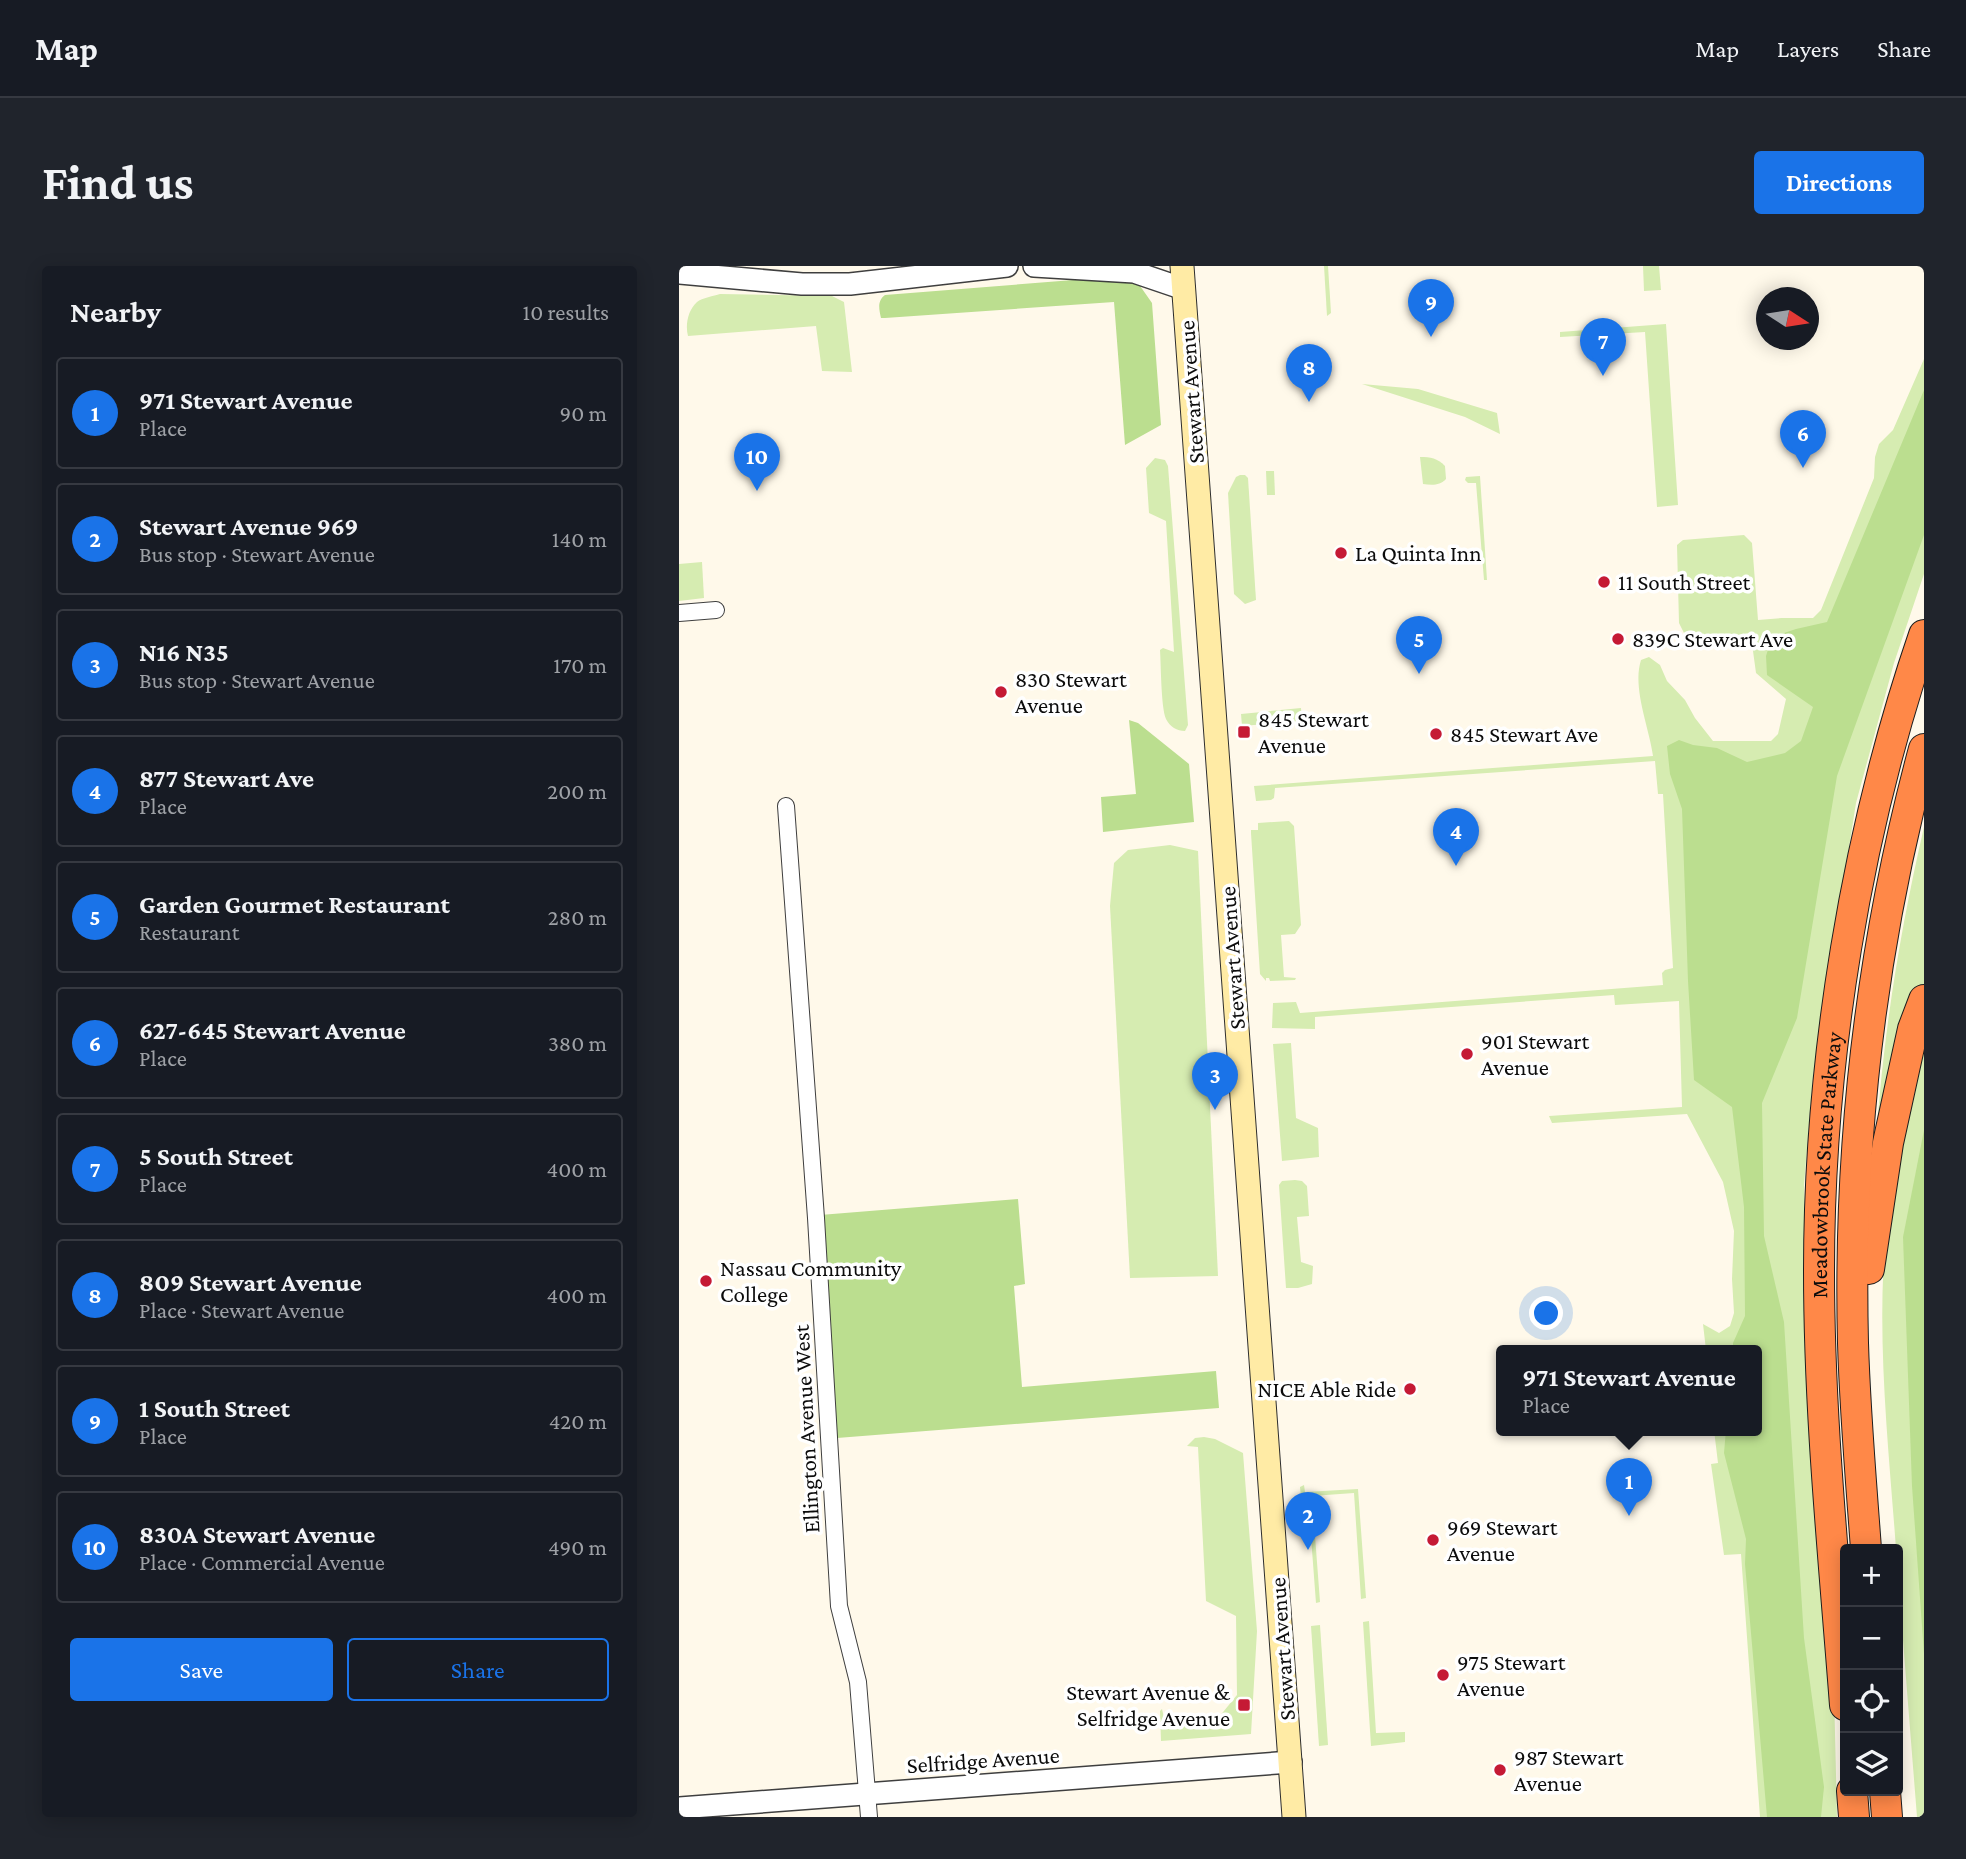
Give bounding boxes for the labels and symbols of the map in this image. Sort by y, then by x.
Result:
pin: 9 [1408,279,1454,337]
north arrow [1756,287,1819,350]
pin: 7 [1580,318,1626,376]
street label: Stewart Avenue [1173,320,1209,464]
pin: 8 [1286,344,1332,402]
pin: 6 [1780,410,1826,468]
pin: 10 [734,433,780,491]
place label: La Quinta Inn [1355,540,1482,566]
marker: La Quinta Inn [1333,545,1349,561]
place label: 11 South Street [1618,569,1751,595]
marker: 11 South Street [1596,574,1612,590]
pin: 5 [1396,616,1442,674]
place label: 839C Stewart Ave [1632,626,1793,652]
marker: 839C Stewart Ave [1610,631,1626,647]
place label: 830 Stewart Avenue [1015,666,1127,718]
marker: 830 Stewart Avenue [993,684,1009,700]
place label: 845 Stewart Avenue [1258,706,1369,758]
place label: 845 Stewart Ave [1450,721,1598,747]
marker: 845 Stewart Avenue [1236,724,1252,740]
marker: 845 Stewart Ave [1428,726,1444,742]
pin: 4 [1433,808,1479,866]
street label: Stewart Avenue [1214,886,1250,1030]
place label: 901 Stewart Avenue [1481,1028,1589,1080]
street label: Meadowbrook State Parkway [1806,1030,1847,1299]
marker: 901 Stewart Avenue [1459,1046,1475,1062]
pin: 3 [1192,1052,1238,1110]
place label: Nassau Community College [720,1255,902,1307]
marker: Nassau Community College [698,1273,714,1289]
your location [1529,1296,1563,1330]
street label: Ellington Avenue West [788,1324,824,1534]
place label: NICE Able Ride [1257,1376,1396,1402]
marker: NICE Able Ride [1402,1381,1418,1397]
pin: 1 [1606,1458,1652,1516]
pin: 2 [1285,1492,1331,1550]
place label: 969 Stewart Avenue [1447,1514,1558,1566]
marker: 969 Stewart Avenue [1425,1532,1441,1548]
street label: Stewart Avenue [1264,1577,1300,1721]
place label: 975 Stewart Avenue [1457,1649,1566,1701]
marker: 975 Stewart Avenue [1435,1667,1451,1683]
place label: Stewart Avenue & Selfridge Avenue [1066,1679,1231,1731]
marker: Stewart Avenue & Selfridge Avenue [1236,1697,1252,1713]
street label: Selfridge Avenue [906,1742,1060,1778]
place label: 987 Stewart Avenue [1514,1744,1624,1796]
marker: 987 Stewart Avenue [1492,1762,1508,1778]

